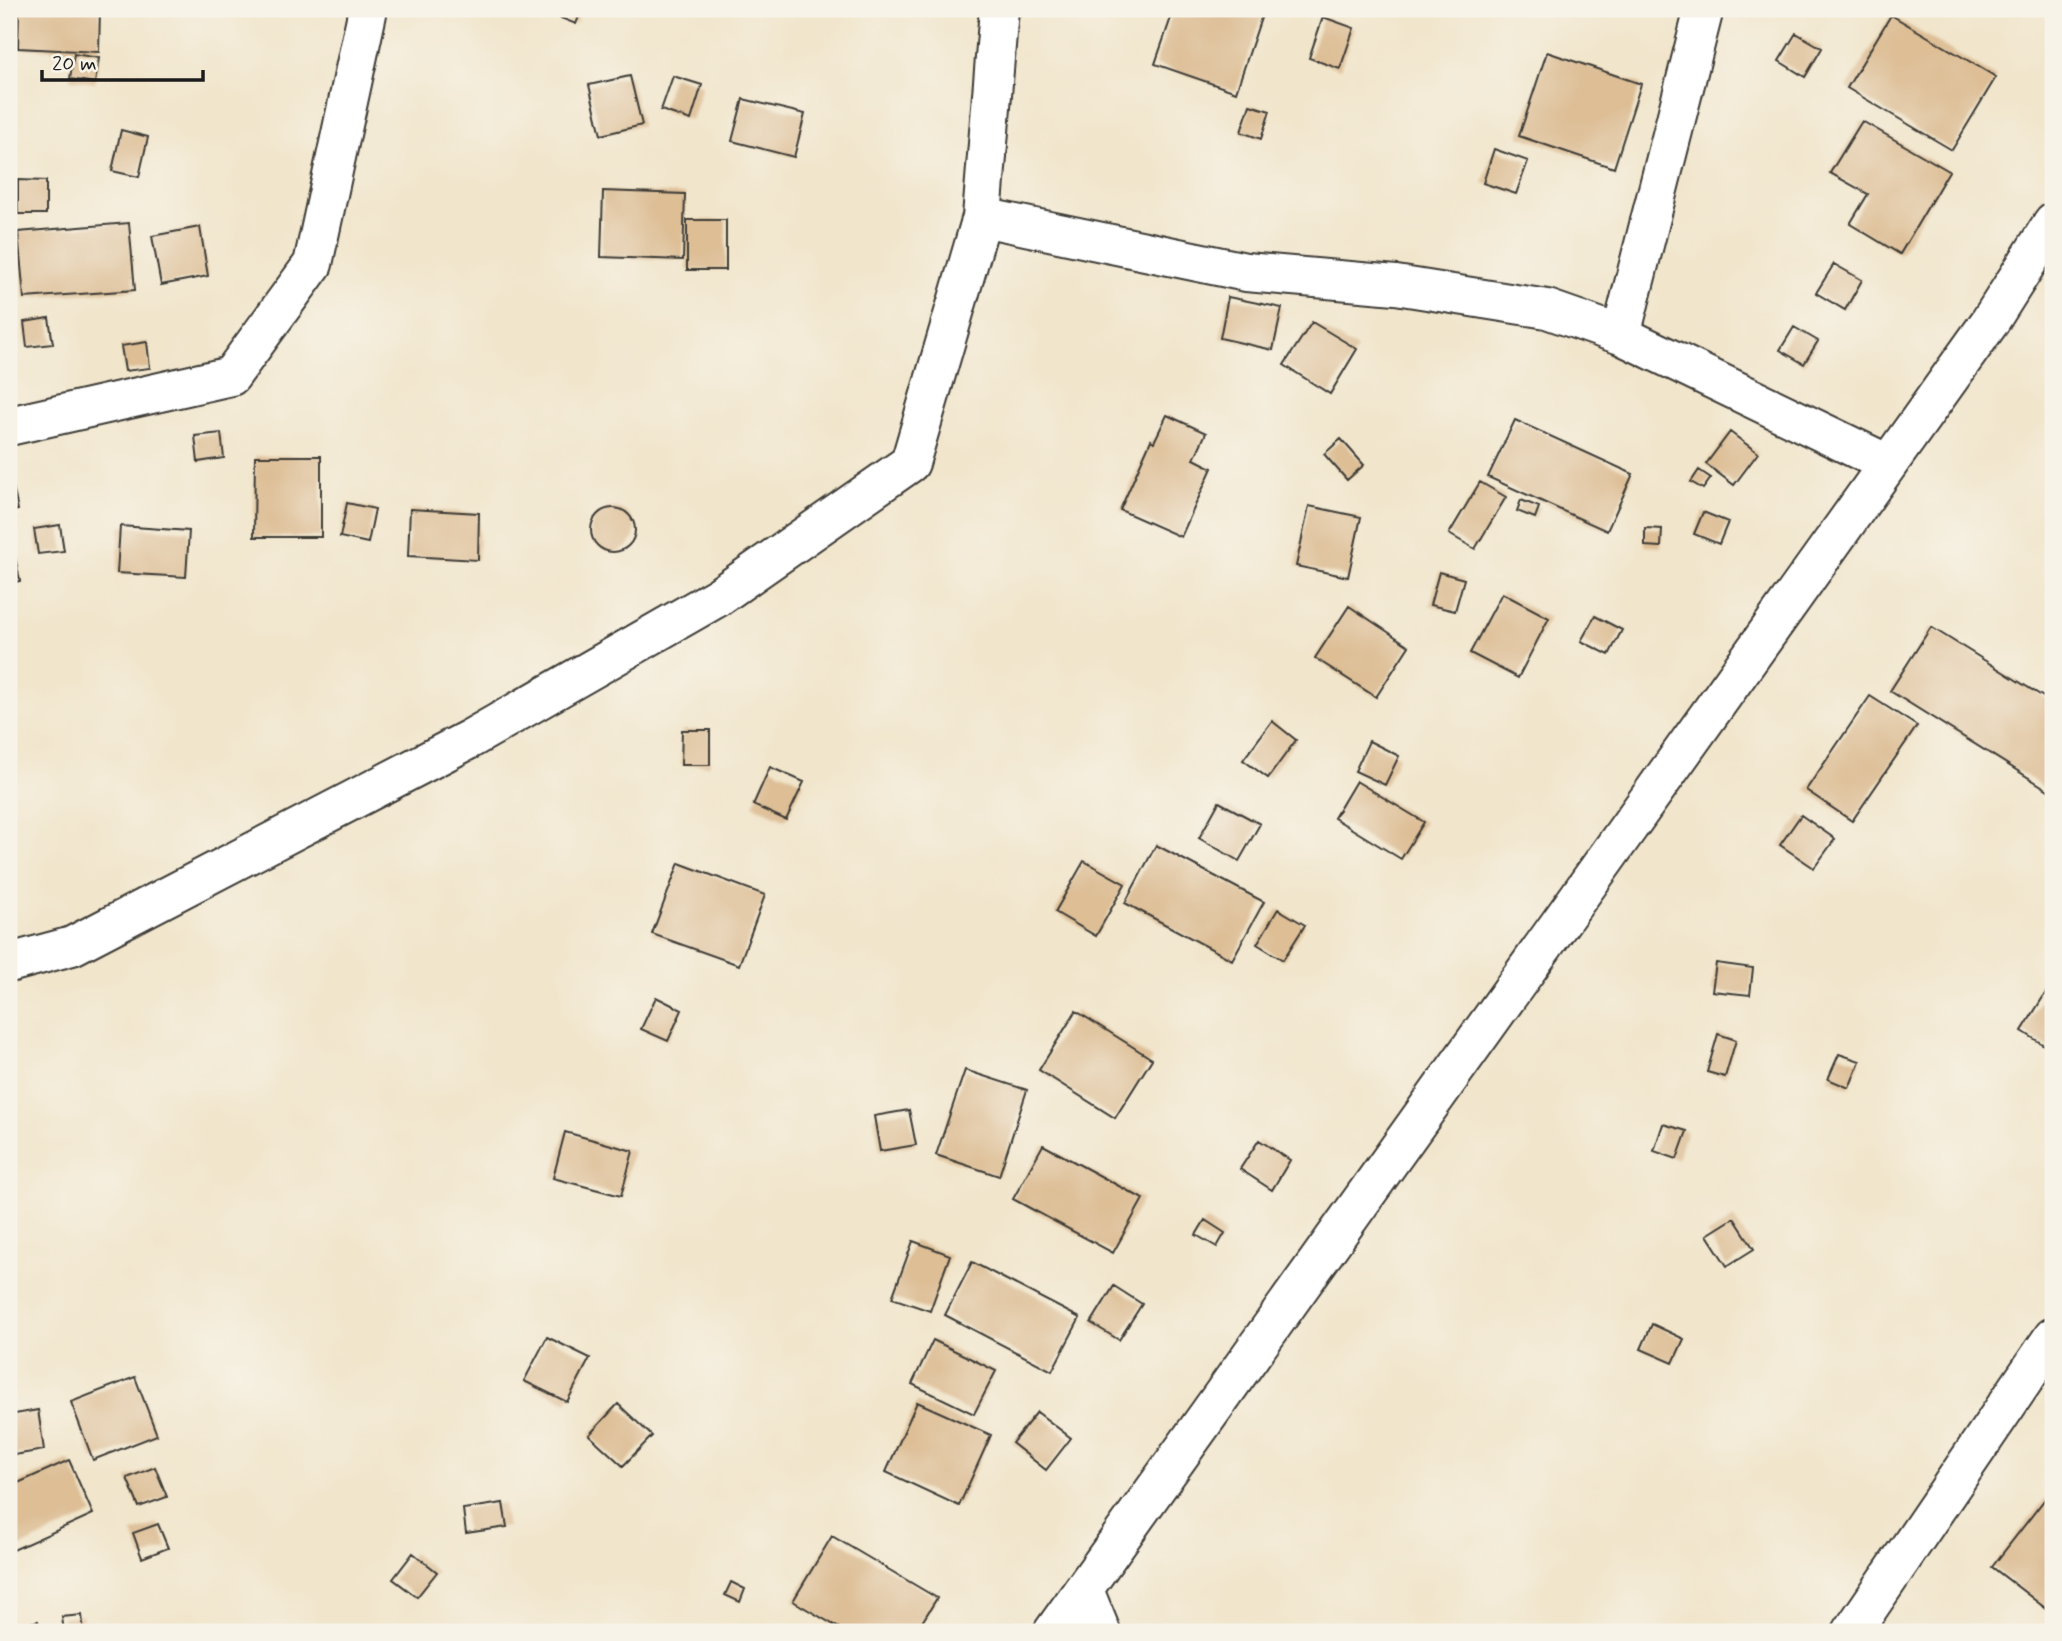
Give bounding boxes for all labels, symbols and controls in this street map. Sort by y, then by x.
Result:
scale bar [42,38,203,82]
text: 20 m [52,50,97,78]

